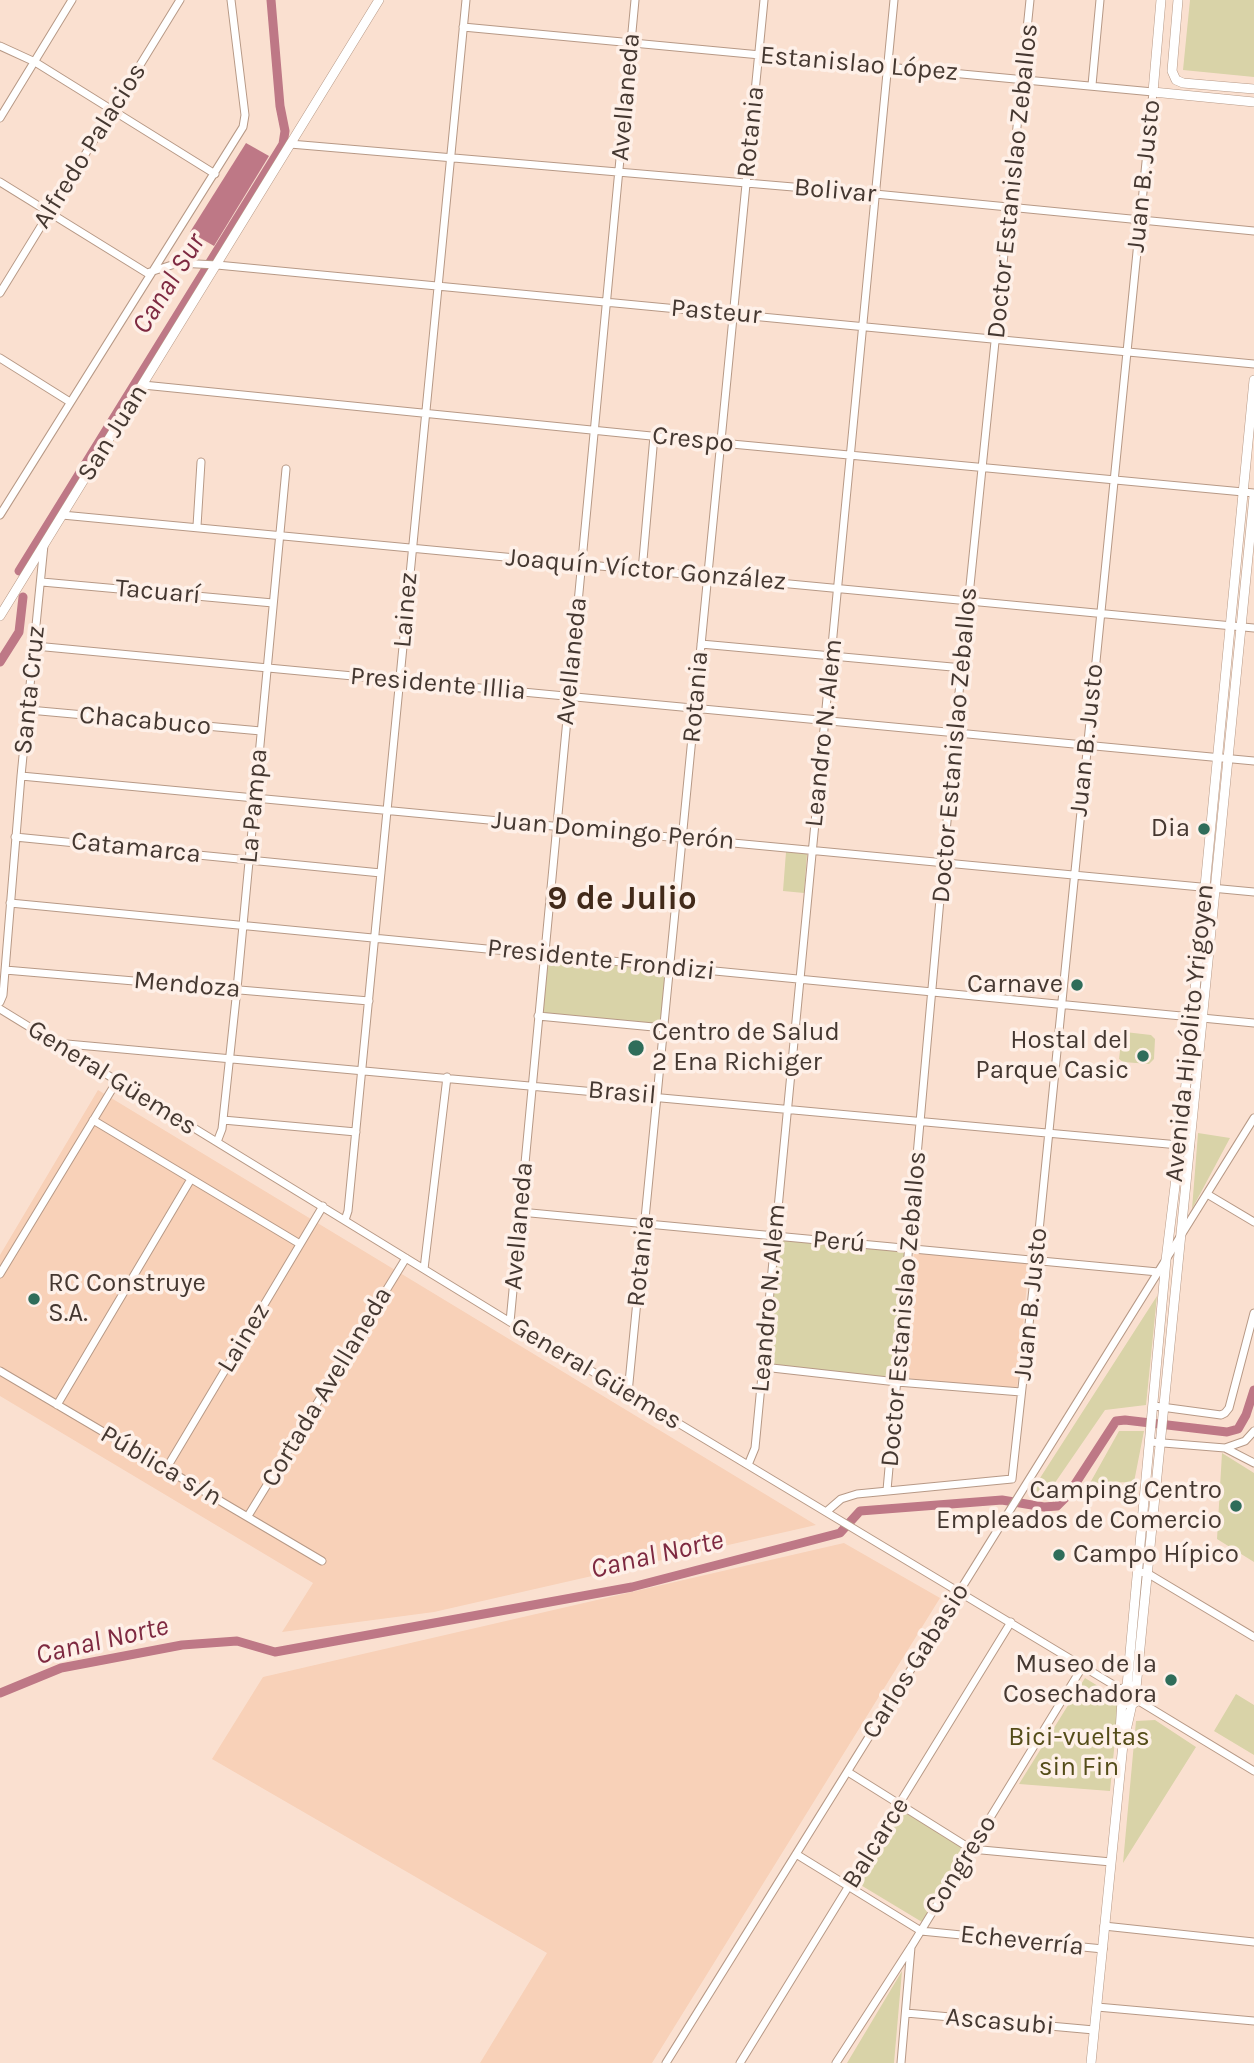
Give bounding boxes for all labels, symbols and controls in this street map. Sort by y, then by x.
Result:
street label: Doctor Estanislao Zeballos [981,22,1045,340]
street label: Avellaneda [605,32,647,162]
street label: Estanislao López [759,40,959,88]
street label: Alfredo Palacios [27,58,153,234]
street label: Rotania [731,85,771,179]
street label: Juan B. Justo [1120,98,1168,254]
street label: Bolivar [793,172,877,210]
water label: Canal Sur [125,228,213,340]
street label: Pasteur [669,293,763,331]
street label: San Juan [71,379,155,487]
street label: Crespo [651,420,735,460]
street label: Joaquín Víctor González [505,542,787,598]
street label: Lainez [387,571,425,649]
street label: Tacuarí [114,573,202,611]
street label: Doctor Estanislao Zeballos [926,586,984,904]
street label: Avellaneda [550,596,594,726]
street label: Santa Cruz [8,624,52,756]
street label: Leandro N. Alem [799,637,849,829]
street label: Rotania [676,650,716,744]
street label: Presidente Illia [349,661,527,707]
street label: Juan B. Justo [1063,662,1111,818]
street label: Chacabuco [78,700,212,742]
street label: La Pampa [233,747,275,865]
street label: Juan Domingo Perón [490,805,736,857]
place label: Dia [1151,813,1190,845]
marker: Dia [1196,821,1212,837]
street label: Catamarca [70,826,202,870]
district label: 9 de Julio [547,880,697,920]
street label: Avenida Hipólito Yrigoyen [1159,882,1221,1184]
street label: Presidente Frondizi [486,933,716,987]
street label: Mendoza [132,965,242,1005]
place label: Carnave [967,969,1063,1001]
marker: Carnave [1069,977,1085,993]
street label: General Güemes [22,1014,202,1142]
place label: Centro de Salud 2 Ena Richiger [652,1017,840,1078]
place label: Hostal del Parque Casic [975,1025,1129,1086]
marker: Centro de Salud 2 Ena Richiger [626,1038,646,1058]
marker: Hostal del Parque Casic [1135,1048,1151,1064]
street label: Brasil [586,1074,658,1112]
street label: Doctor Estanislao Zeballos [875,1150,933,1468]
street label: Avellaneda [498,1161,540,1291]
street label: Leandro N. Alem [745,1202,793,1394]
street label: Rotania [621,1214,661,1308]
street label: Perú [811,1224,867,1260]
street label: Juan B. Justo [1007,1226,1055,1382]
place label: RC Construye S.A. [48,1268,206,1330]
street label: Cortada Avellaneda [255,1281,399,1493]
marker: RC Construye S.A. [26,1291,42,1307]
street label: Lainez [211,1298,277,1378]
street label: General Güemes [505,1311,687,1437]
street label: Pública s/n [95,1419,227,1513]
place label: Camping Centro Empleados de Comercio [936,1475,1222,1536]
marker: Camping Centro Empleados de Comercio [1228,1498,1244,1514]
water label: Canal Norte [587,1523,727,1587]
place label: Campo Hípico [1073,1539,1239,1571]
marker: Campo Hípico [1051,1547,1067,1563]
street label: Carlos Gabasio [856,1578,976,1744]
water label: Canal Norte [32,1609,172,1673]
place label: Museo de la Cosechadora [1003,1649,1157,1710]
marker: Museo de la Cosechadora [1163,1672,1179,1688]
park label: Bici-vueltas sin Fin [1008,1722,1150,1784]
street label: Balcarce [836,1792,916,1894]
street label: Congreso [918,1810,1004,1920]
street label: Echeverría [959,1919,1085,1963]
street label: Ascasubi [944,2002,1056,2042]

